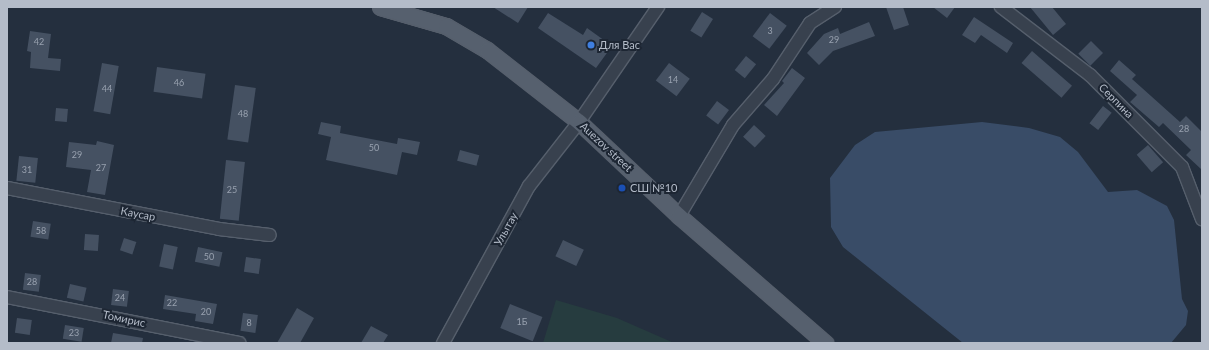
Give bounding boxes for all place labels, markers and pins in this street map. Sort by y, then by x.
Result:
place label: Для Вас [599,38,640,52]
marker: Для Вас [586,40,596,50]
place label: СШ №10 [630,181,677,195]
marker: СШ №10 [617,183,627,193]

